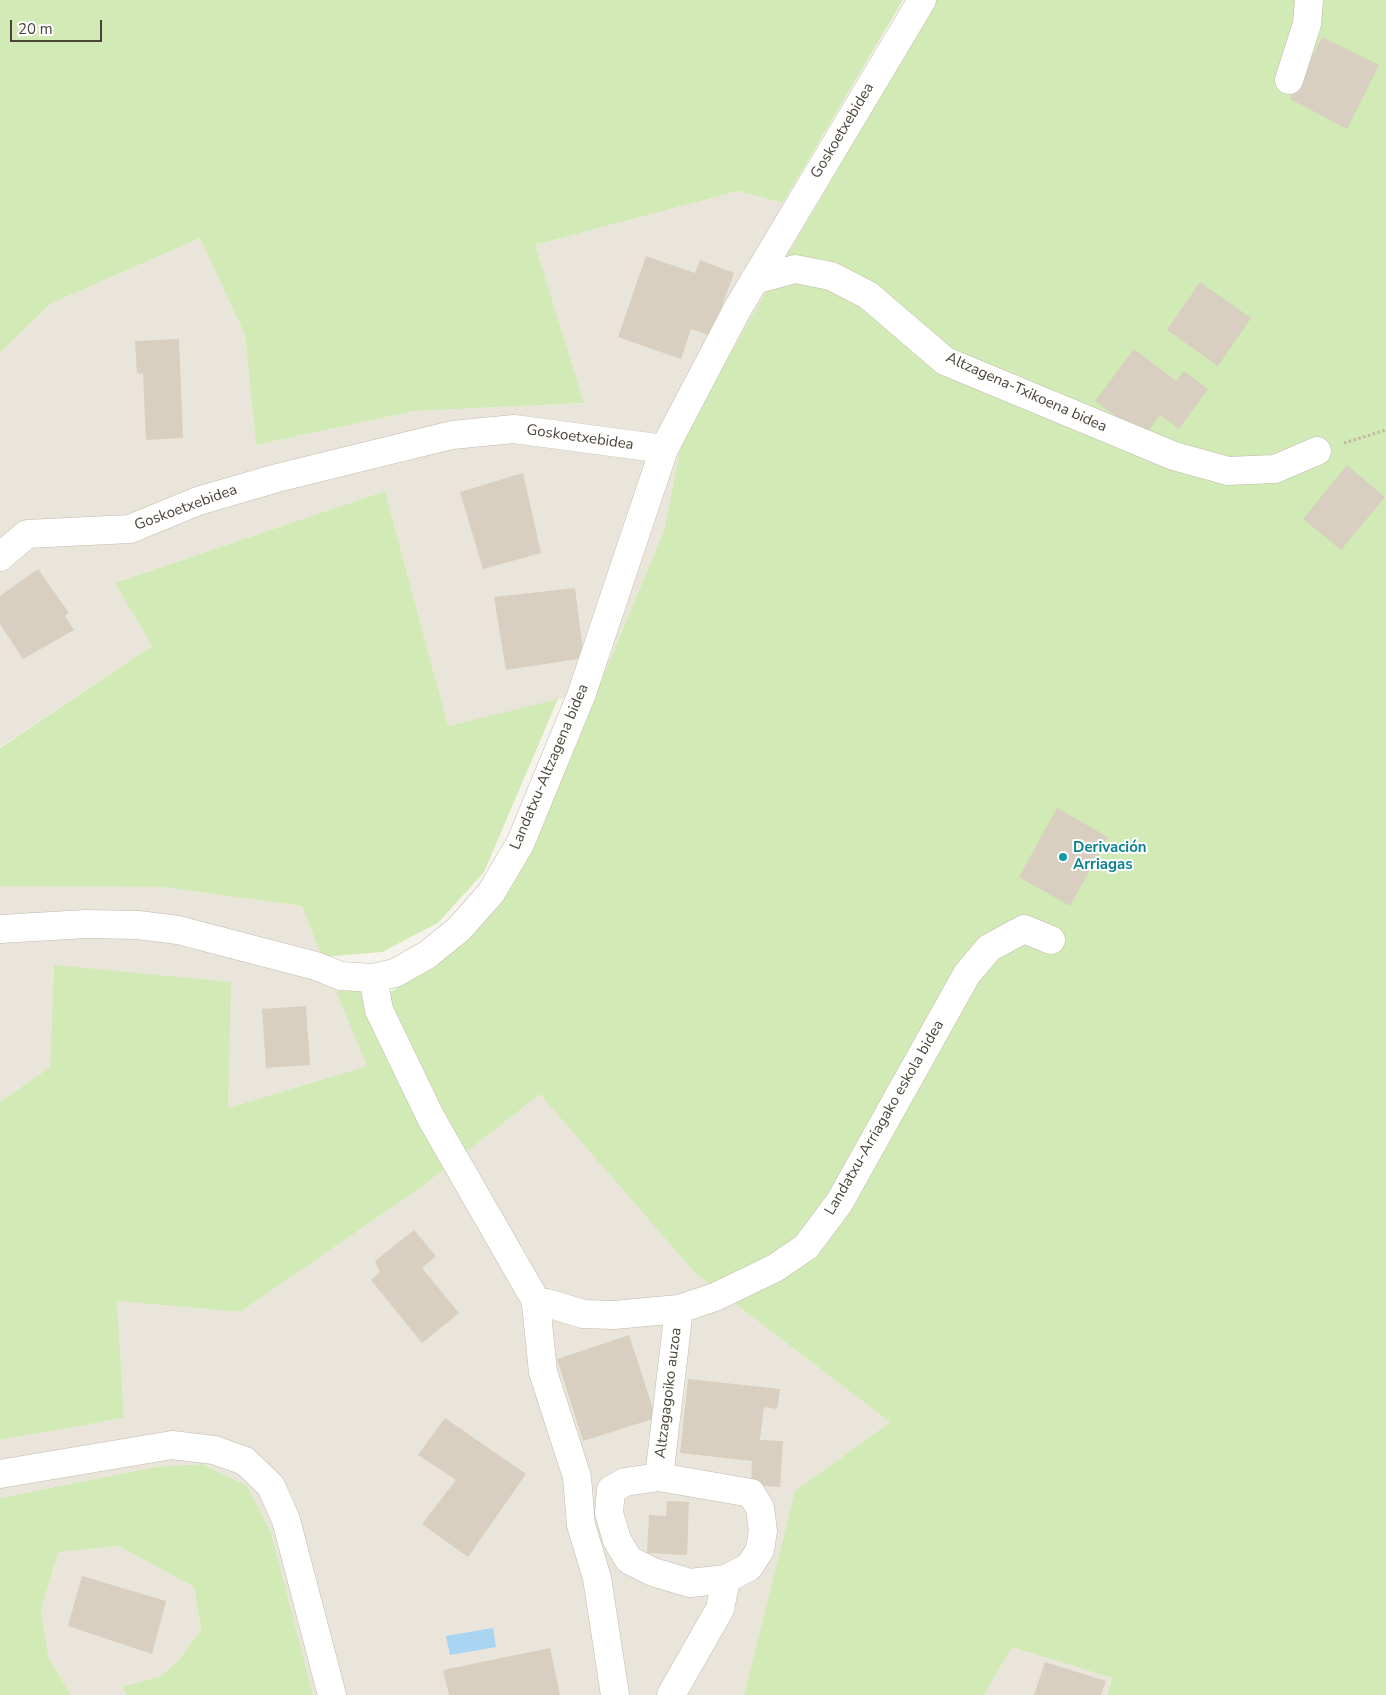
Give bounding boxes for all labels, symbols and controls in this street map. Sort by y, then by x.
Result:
scale bar [12,10,105,42]
text: 20 m [18,19,53,39]
street label: Goskoetxebidea [807,80,879,182]
street label: Altzagena-Txikoena bidea [943,349,1109,437]
street label: Goskoetxebidea [525,422,635,454]
street label: Goskoetxebidea [132,481,240,535]
street label: Landatxu-Altzagena bidea [507,681,593,853]
place label: Derivación Arriagas [1073,839,1147,874]
marker: Derivación Arriagas [1057,851,1069,863]
street label: Landatxu-Arriagako eskola bidea [822,1017,948,1219]
street label: Altzagagoiko auzoa [652,1327,686,1459]

